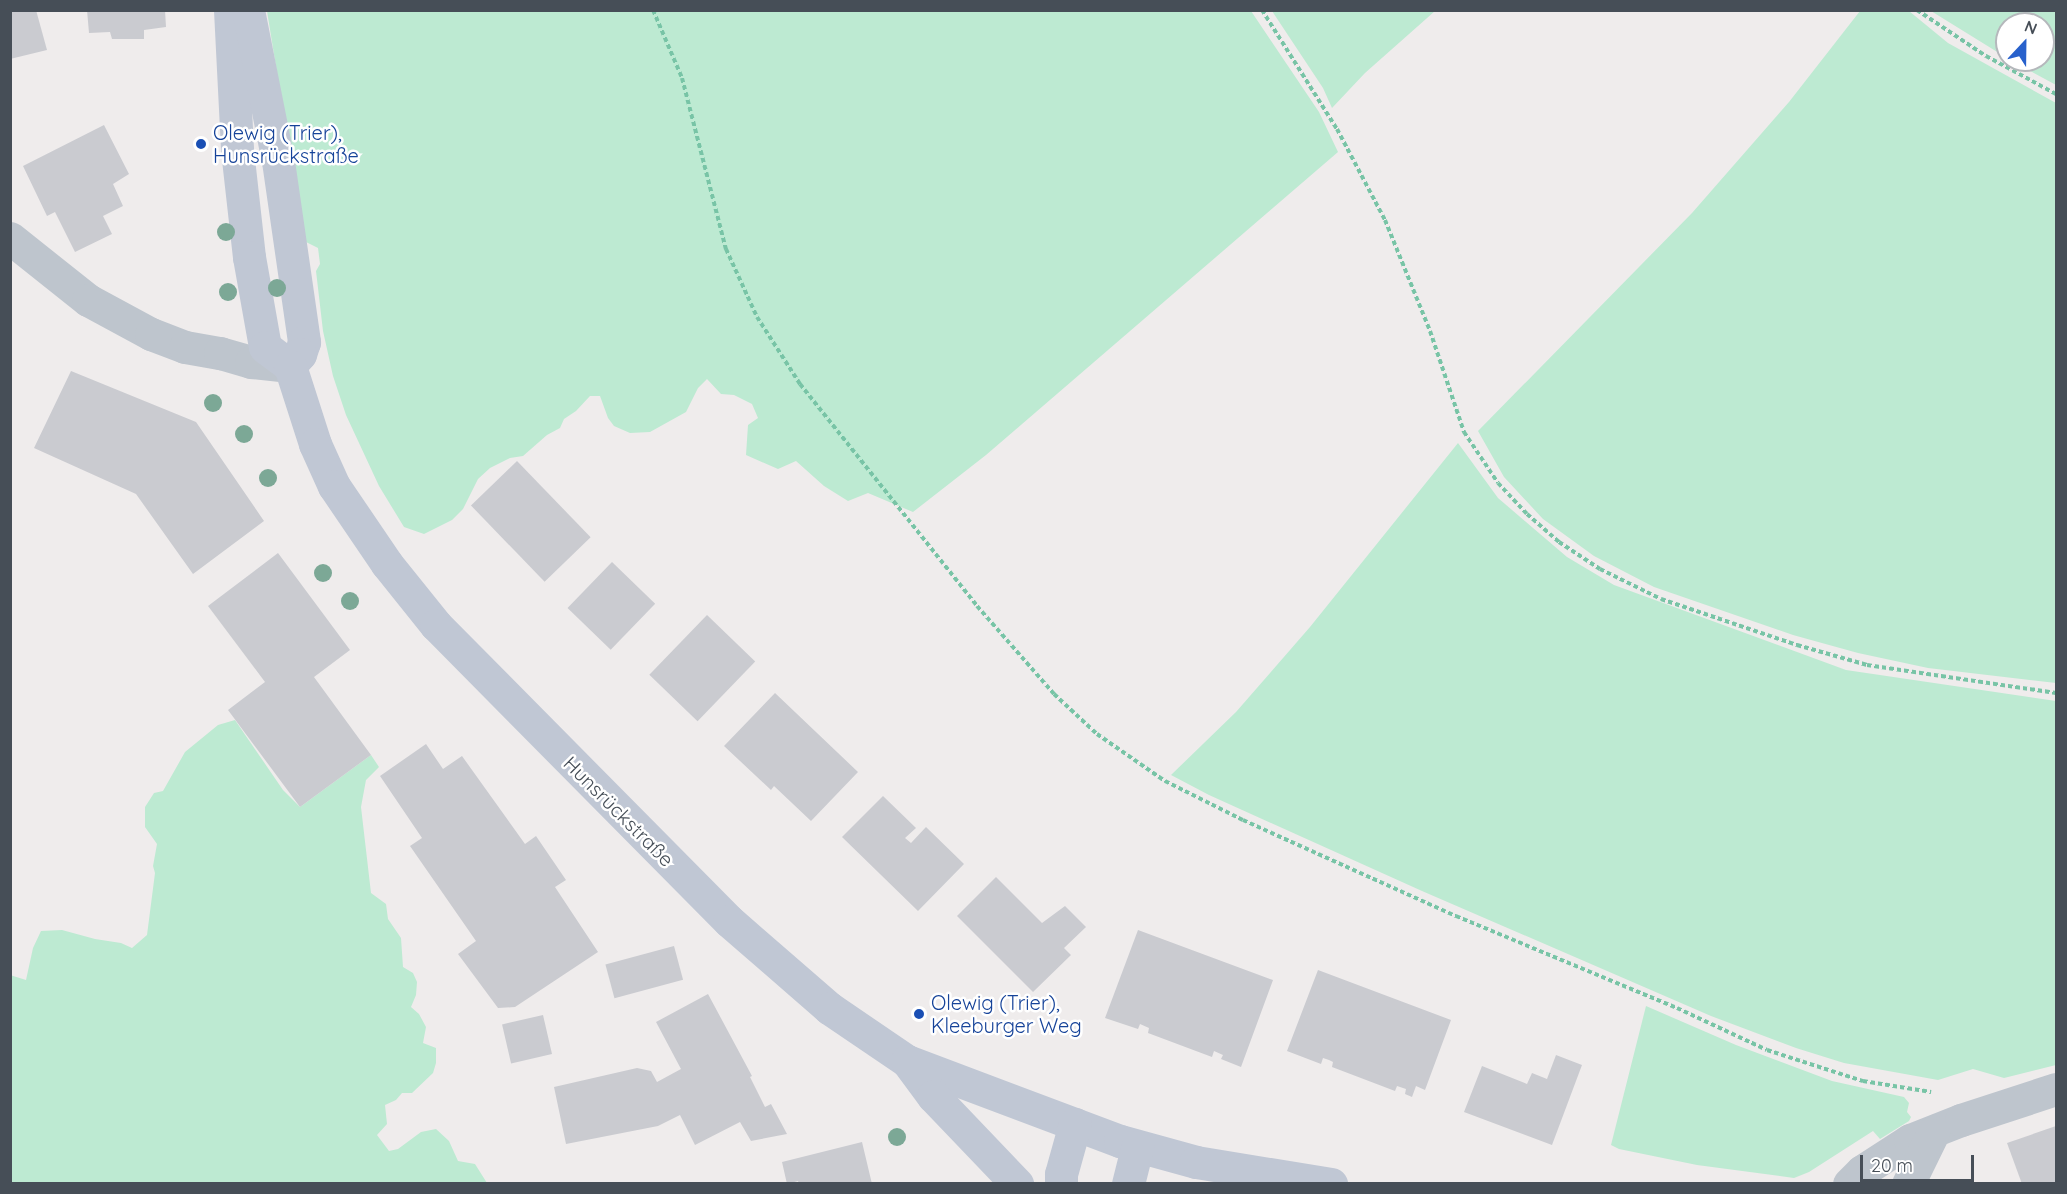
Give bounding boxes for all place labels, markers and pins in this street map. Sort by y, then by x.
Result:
place label: Olewig (Trier), Hunsrückstraße [213,120,359,167]
marker: Olewig (Trier), Hunsrückstraße [194,137,208,151]
place label: Olewig (Trier), Kleeburger Weg [931,990,1082,1037]
marker: Olewig (Trier), Kleeburger Weg [912,1007,926,1021]

